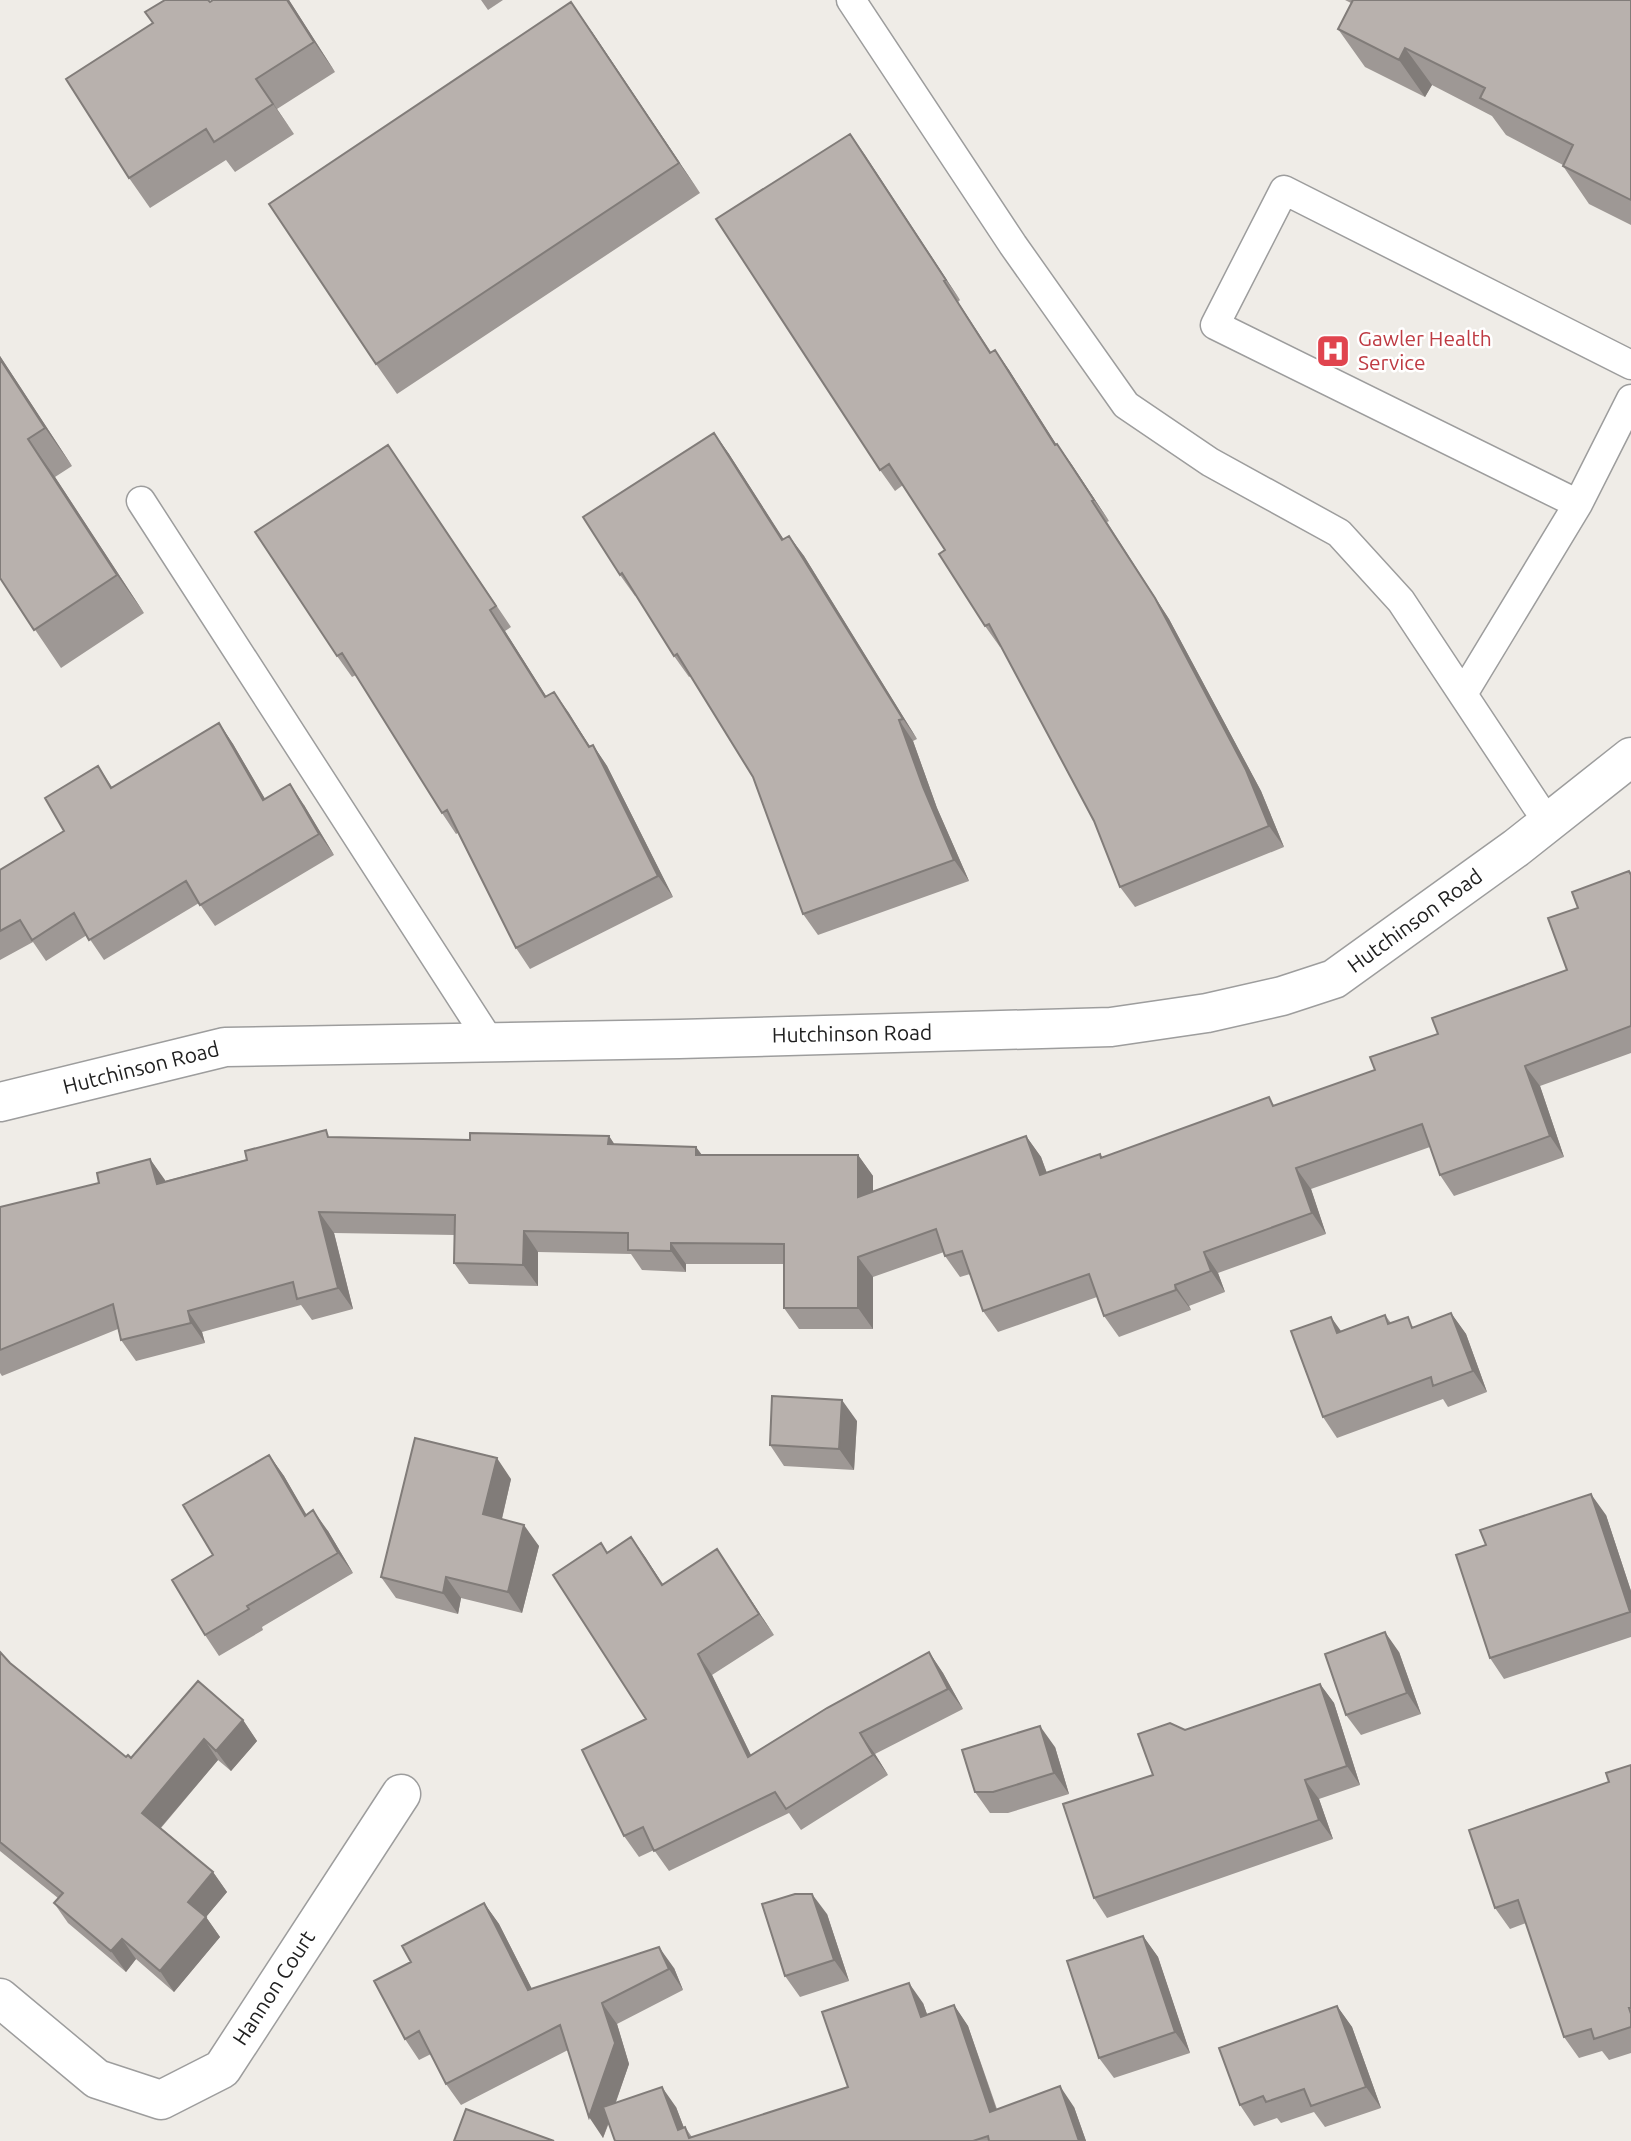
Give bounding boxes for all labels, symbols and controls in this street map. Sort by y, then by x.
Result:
place label: Gawler Health Service [1358,326,1492,374]
hospital icon: Gawler Health Service [1314,332,1352,370]
street label: Hutchinson Road [1343,863,1486,977]
street label: Hutchinson Road [772,1020,932,1046]
street label: Hutchinson Road [60,1036,221,1098]
street label: Hannon Court [227,1926,319,2049]

